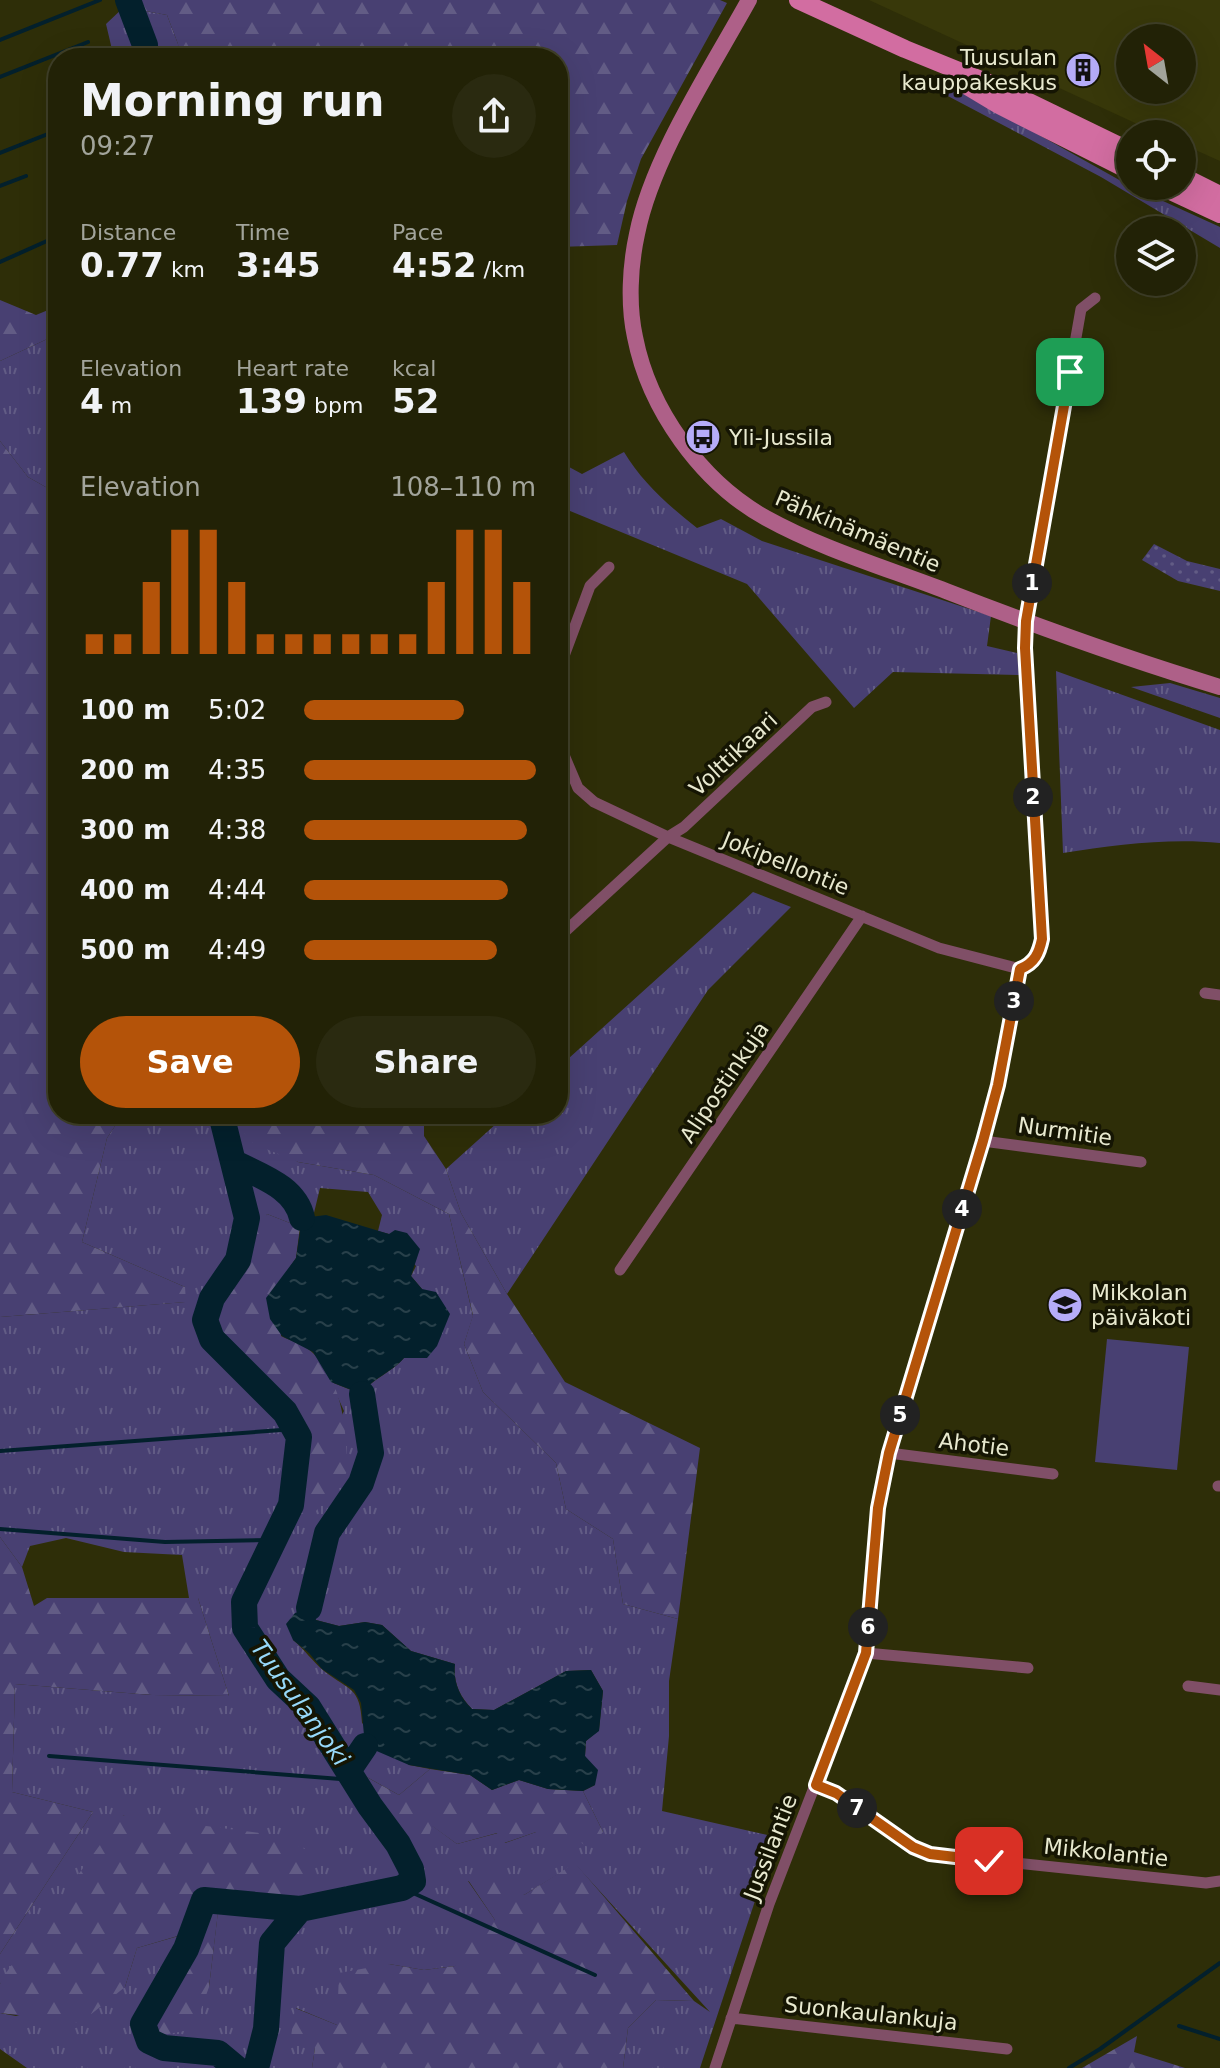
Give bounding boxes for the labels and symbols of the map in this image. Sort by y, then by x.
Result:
north arrow [1116,24,1196,104]
place label: Tuusulan kauppakeskus [901,45,1057,95]
building icon: Tuusulan kauppakeskus [1064,51,1102,89]
pin [1036,338,1104,406]
bus stop icon: Yli-Jussila [684,418,722,456]
place label: Yli-Jussila [728,425,833,450]
street label: Pähkinämäentie [772,485,944,577]
pin: 1 [1012,563,1052,603]
street label: Volttikaari [684,707,782,801]
pin: 2 [1013,777,1053,817]
street label: Jokipellontie [717,826,853,900]
pin: 3 [994,981,1034,1021]
street label: Alipostinkuja [675,1017,774,1147]
street label: Nurmitie [1016,1113,1114,1150]
pin: 4 [942,1189,982,1229]
place label: Mikkolan päiväkoti [1091,1280,1191,1330]
school or university icon: Mikkolan päiväkoti [1046,1286,1084,1324]
pin: 5 [880,1395,920,1435]
street label: Ahotie [937,1428,1011,1461]
pin: 6 [848,1607,888,1647]
water label: Tuusulanjoki [245,1635,355,1772]
pin: 7 [837,1788,877,1828]
street label: Jussilantie [738,1791,802,1905]
pin [955,1827,1023,1895]
street label: Mikkolantie [1042,1834,1169,1871]
street label: Suonkaulankuja [783,1992,959,2035]

